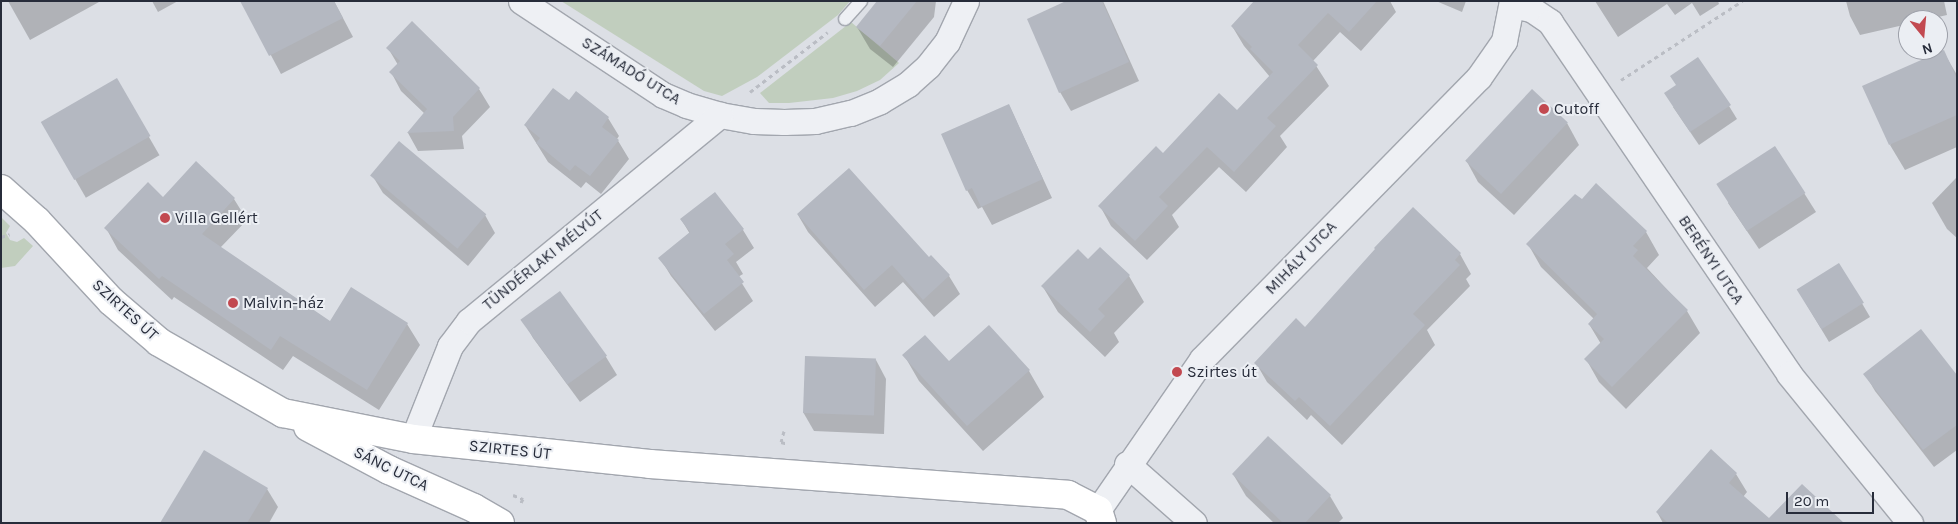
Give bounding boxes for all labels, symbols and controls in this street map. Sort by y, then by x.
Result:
north arrow [1898,10,1948,60]
street label: SZÁMADÓ UTCA [578,33,684,109]
text: N [1920,39,1935,58]
place label: Cutoff [1554,99,1599,119]
marker: Cutoff [1538,103,1550,115]
street label: TÜNDÉRLAKI MÉLYÚT [479,205,607,315]
place label: Villa Gellért [175,208,258,228]
marker: Villa Gellért [159,212,171,224]
street label: BERÉNYI UTCA [1674,212,1748,308]
street label: MIHÁLY UTCA [1261,217,1341,299]
street label: SZIRTES ÚT [88,275,162,345]
place label: Malvin-ház [243,293,324,313]
marker: Malvin-ház [227,297,239,309]
place label: Szirtes út [1187,362,1257,382]
marker: Szirtes út [1171,366,1183,378]
street label: SZIRTES ÚT [468,436,552,464]
street label: SÁNC UTCA [350,443,432,495]
scale bar [1788,482,1876,514]
text: 20 m [1794,492,1829,510]

